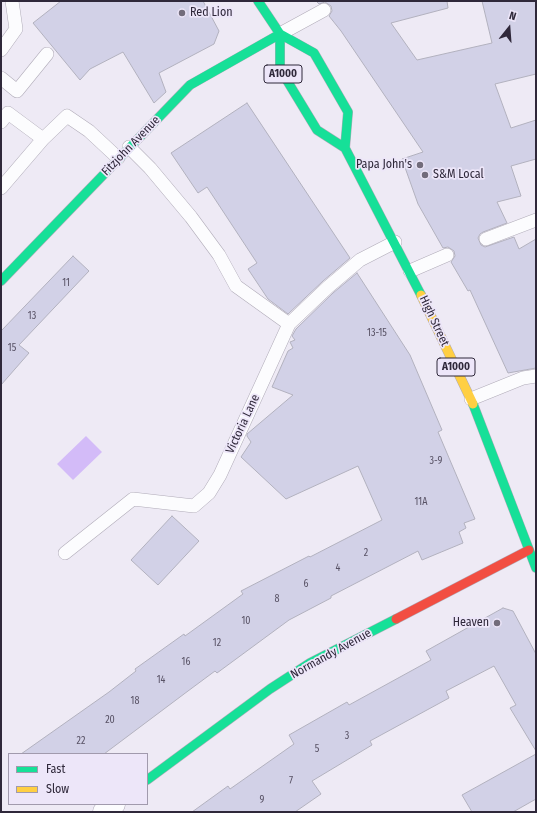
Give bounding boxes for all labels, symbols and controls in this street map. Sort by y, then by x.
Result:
place label: Red Lion [190,6,233,20]
marker: Red Lion [177,8,187,18]
north arrow [489,8,529,48]
text: N [508,9,518,23]
road number: A1000 [264,65,302,83]
street label: Fitzjohn Avenue [99,113,163,179]
place label: Papa John's [356,158,412,172]
marker: Papa John's [415,160,425,170]
place label: S&M Local [433,168,484,182]
marker: S&M Local [420,170,430,180]
house number: 11 [62,277,70,289]
street label: High Street [416,293,452,349]
house number: 13 [28,310,36,322]
house number: 13-15 [367,327,387,339]
house number: 15 [8,342,16,354]
road number: A1000 [437,358,475,376]
street label: Victoria Lane [223,392,263,456]
house number: 3-9 [430,455,442,467]
house number: 11A [415,496,427,508]
house number: 2 [364,547,368,559]
house number: 4 [336,562,340,574]
house number: 6 [304,578,308,590]
house number: 8 [275,593,279,605]
house number: 10 [241,615,251,627]
place label: Heaven [453,616,489,630]
marker: Heaven [492,618,502,628]
street label: Normandy Avenue [288,626,374,682]
house number: 12 [213,637,221,649]
house number: 16 [182,656,190,668]
house number: 14 [157,674,165,686]
house number: 18 [131,695,139,707]
house number: 20 [105,714,115,726]
house number: 3 [345,730,349,742]
house number: 22 [77,735,85,747]
house number: 5 [315,743,319,755]
legend [8,753,148,805]
text: Fast [46,762,65,776]
house number: 7 [289,775,293,787]
text: Slow [46,782,69,796]
house number: 9 [260,794,264,806]

